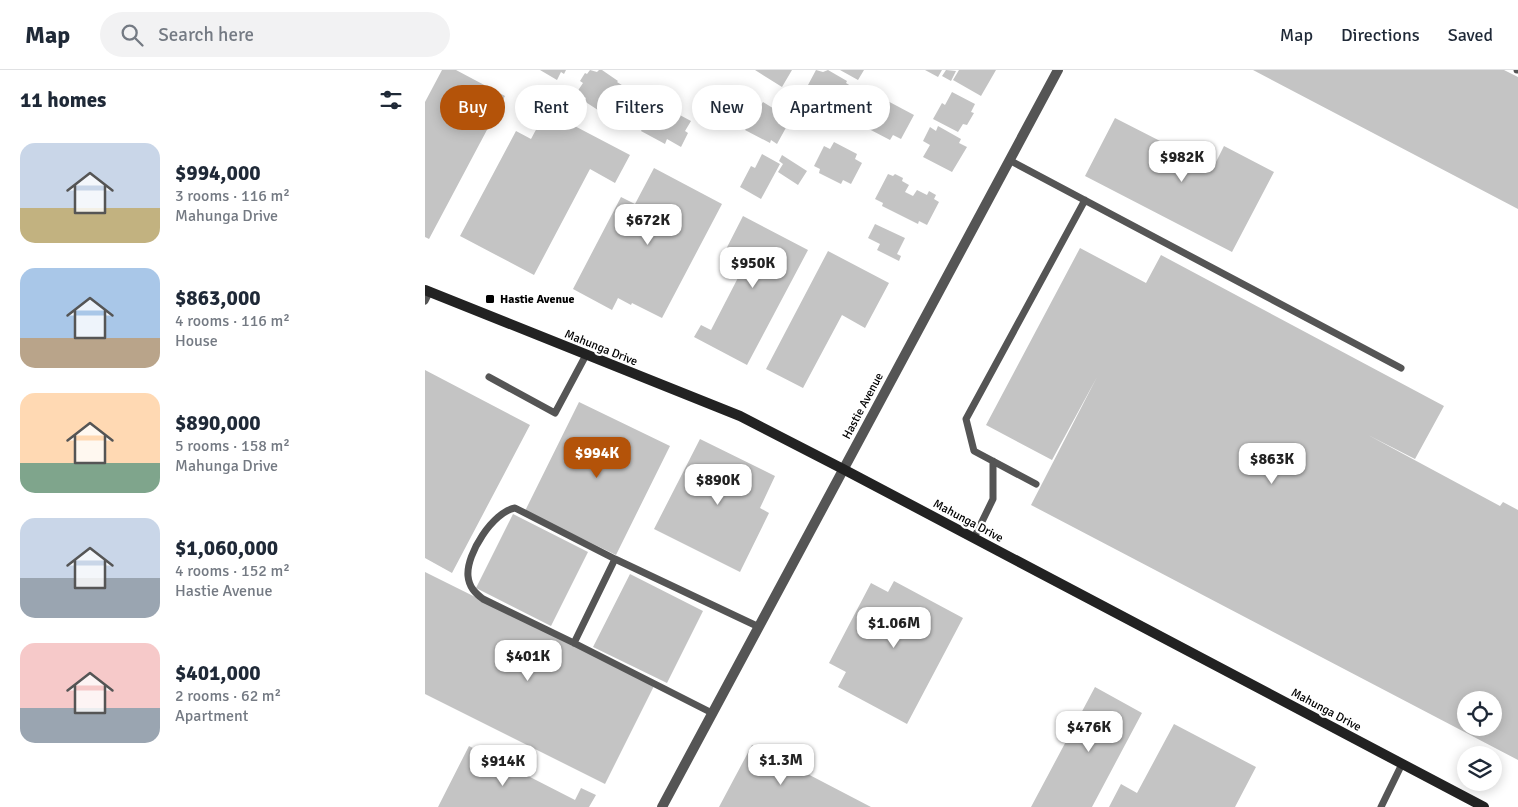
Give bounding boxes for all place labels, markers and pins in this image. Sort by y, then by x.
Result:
pin: $982K [1147,140,1217,183]
pin: $672K [613,204,683,246]
pin: $950K [718,246,788,289]
place label: Hastie Avenue [500,292,575,307]
marker: Hastie Avenue [484,293,496,305]
pin: $994K [562,436,632,479]
pin: $863K [1237,442,1307,485]
pin: $890K [683,464,753,506]
pin: $1.06M [853,606,935,649]
pin: $401K [493,640,563,682]
pin: $476K [1054,710,1124,753]
pin: $914K [468,744,538,787]
pin: $1.3M [746,744,816,786]

